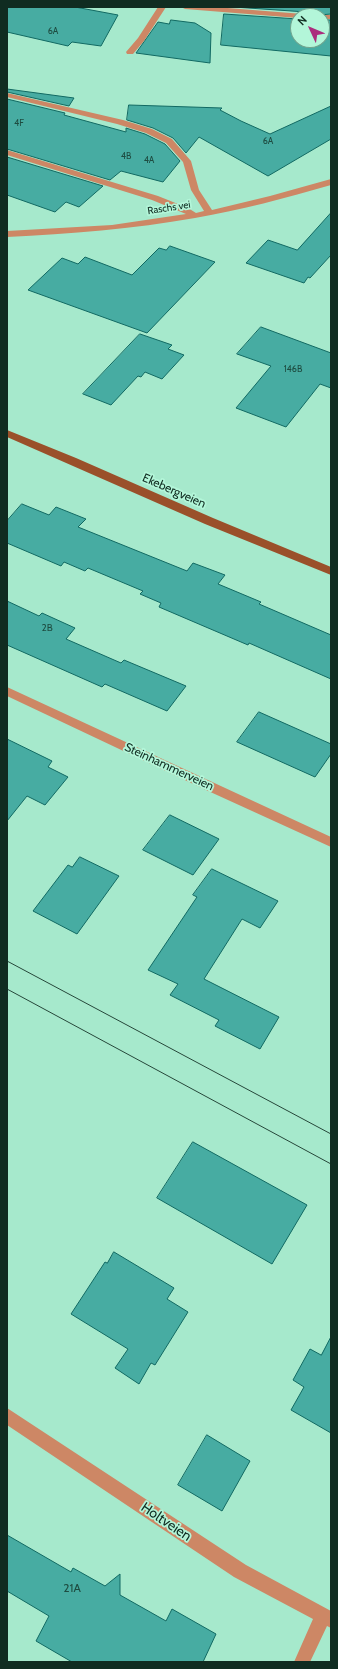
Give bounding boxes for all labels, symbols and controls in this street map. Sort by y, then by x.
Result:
north arrow [290,8,330,48]
text: N [294,13,310,28]
house number: 6A [48,26,58,36]
house number: 4F [14,118,24,128]
house number: 6A [263,136,273,146]
house number: 4B [121,151,131,161]
house number: 4A [144,155,154,165]
street label: Raschs vei [147,199,191,217]
house number: 146B [284,364,302,374]
street label: Ekebergveien [140,471,208,511]
house number: 2B [41,622,53,634]
street label: Steinhammerveien [122,740,216,794]
street label: Holtveien [138,1499,194,1545]
house number: 21A [63,1581,81,1595]

